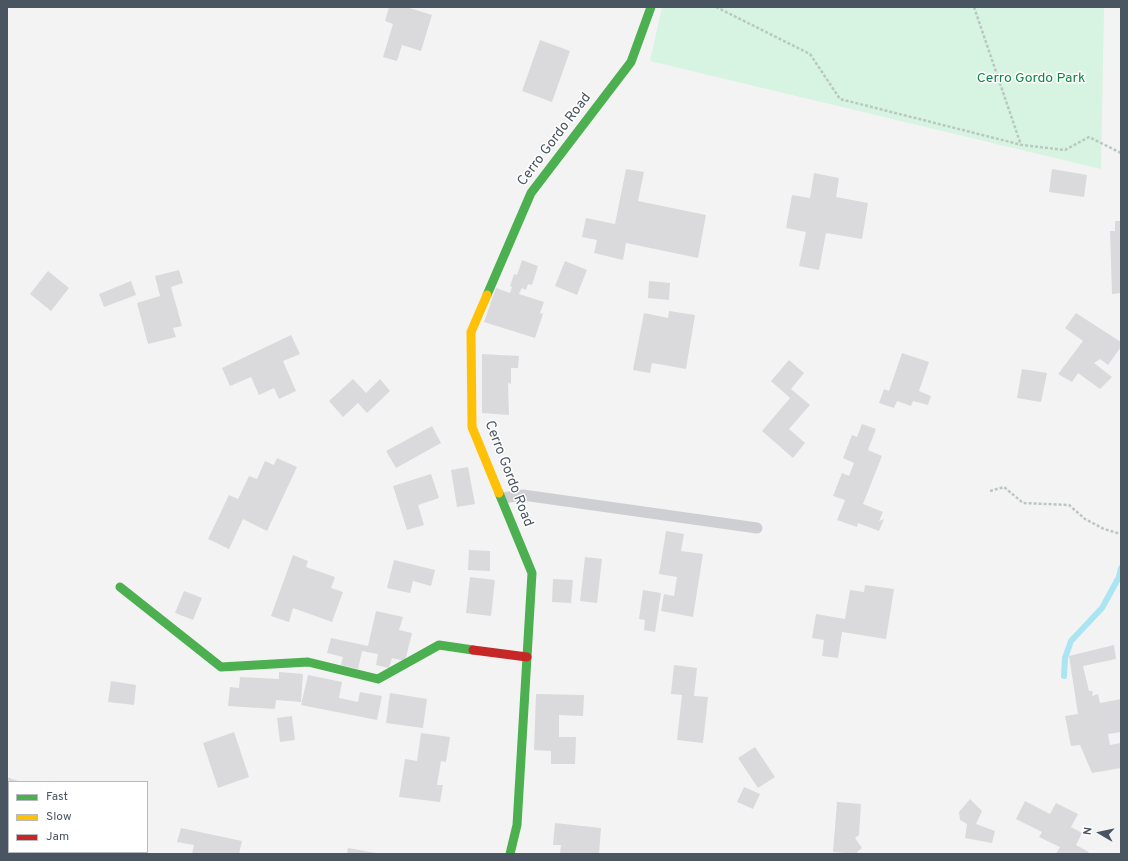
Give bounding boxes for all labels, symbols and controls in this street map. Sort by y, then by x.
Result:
park label: Cerro Gordo Park [977,71,1085,87]
street label: Cerro Gordo Road [515,90,595,190]
street label: Cerro Gordo Road [480,419,536,529]
legend [8,781,148,853]
text: Fast [46,789,68,805]
text: Slow [46,809,72,825]
north arrow [1080,813,1120,853]
text: N [1081,826,1096,836]
text: Jam [46,829,69,845]

